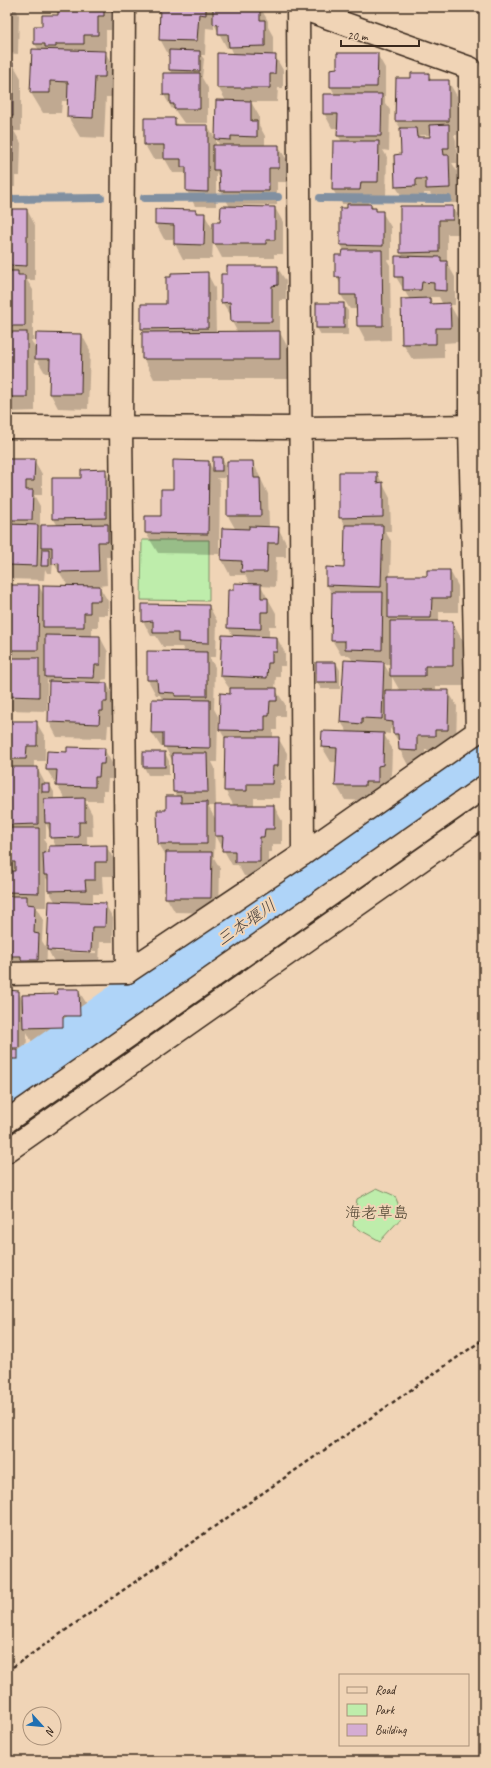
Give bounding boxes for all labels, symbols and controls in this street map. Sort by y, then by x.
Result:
scale bar [341,22,419,48]
text: 20 m [347,28,369,44]
water label: 三本堰川 [212,894,280,951]
park label: 海老草島 [345,1203,409,1223]
legend [339,1674,469,1746]
text: Road [375,1682,397,1698]
text: Park [375,1702,396,1718]
north arrow [22,1706,62,1746]
text: Building [375,1722,407,1738]
text: N [42,1724,59,1739]

